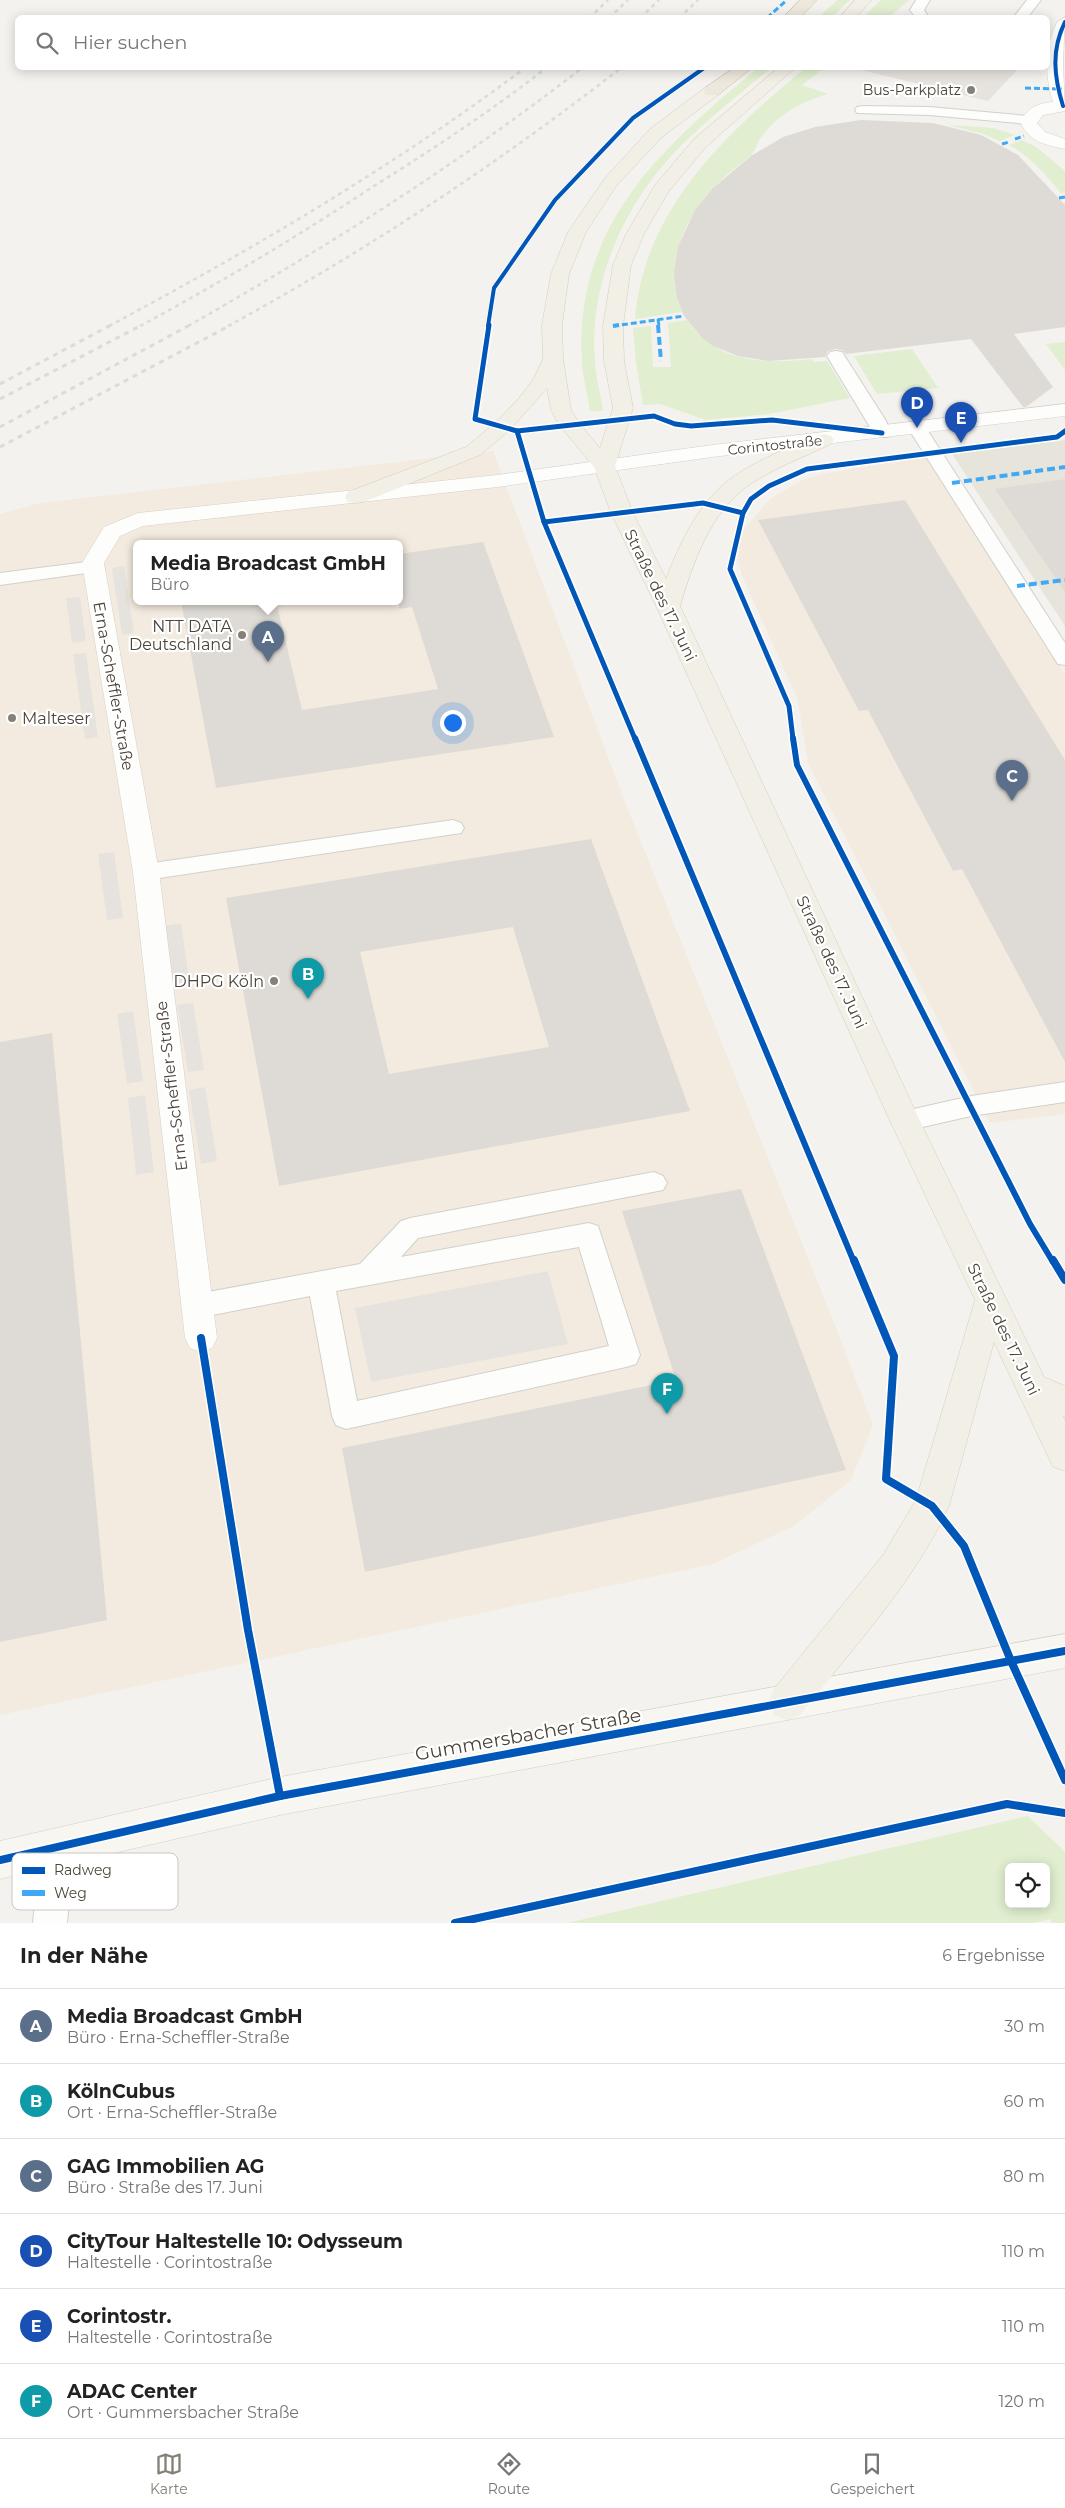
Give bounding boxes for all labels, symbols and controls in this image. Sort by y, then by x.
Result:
search box [15,15,1050,70]
icon: search [33,29,61,57]
text: Hier suchen [73,31,187,54]
place label: Bus-Parkplatz [863,81,961,99]
marker: Bus-Parkplatz [965,84,977,96]
pin: D [901,387,933,428]
pin: E [945,402,977,443]
street label: Corintostraße [727,431,823,459]
street label: Straße des 17. Juni [620,526,701,664]
popup [133,540,403,605]
text: Media Broadcast GmbH [150,552,386,575]
text: Büro [150,575,189,594]
street label: Erna-Scheffler-Straße [89,600,138,772]
place label: NTT DATA Deutschland [129,617,233,654]
pin: A [252,621,284,662]
marker: NTT DATA Deutschland [236,629,248,641]
place label: Malteser [22,709,91,728]
your location [440,710,466,736]
marker: Malteser [6,712,18,724]
pin: C [996,760,1028,801]
street label: Straße des 17. Juni [792,893,871,1032]
pin: B [292,958,324,999]
place label: DHPG Köln [174,972,264,991]
marker: DHPG Köln [268,975,280,987]
street label: Erna-Scheffler-Straße [152,1000,191,1172]
street label: Straße des 17. Juni [963,1260,1044,1398]
pin: F [651,1373,683,1414]
street label: Gummersbacher Straße [413,1703,643,1766]
legend [12,1853,178,1910]
text: Radweg [54,1861,112,1879]
map controls [1005,1863,1050,1908]
button: locate [1005,1863,1050,1908]
text: Weg [54,1884,87,1902]
text: In der Nähe [20,1943,148,1968]
text: 6 Ergebnisse [942,1946,1045,1965]
text: Media Broadcast GmbH [67,2005,303,2028]
text: A [30,2017,42,2036]
text: 30 m [1004,2017,1045,2036]
text: Büro · Erna-Scheffler-Straße [67,2028,290,2047]
text: KölnCubus [67,2080,175,2103]
text: B [30,2092,42,2111]
text: 60 m [1003,2092,1045,2111]
text: Ort · Erna-Scheffler-Straße [67,2103,277,2122]
text: GAG Immobilien AG [67,2155,264,2178]
text: C [30,2167,42,2186]
text: 80 m [1003,2167,1045,2186]
text: Büro · Straße des 17. Juni [67,2178,263,2197]
text: CityTour Haltestelle 10: Odysseum [67,2230,403,2253]
text: D [29,2242,43,2261]
text: 110 m [1002,2242,1045,2261]
text: Haltestelle · Corintostraße [67,2253,272,2272]
text: Corintostr. [67,2305,172,2328]
text: E [31,2317,41,2336]
text: 110 m [1002,2317,1045,2336]
text: Haltestelle · Corintostraße [67,2328,272,2347]
text: ADAC Center [67,2380,197,2403]
text: F [31,2392,41,2411]
text: 120 m [998,2392,1045,2411]
text: Ort · Gummersbacher Straße [67,2403,299,2422]
tab: Karte [150,2450,188,2498]
tab: Route [488,2450,530,2498]
tab: Gespeichert [830,2450,915,2498]

